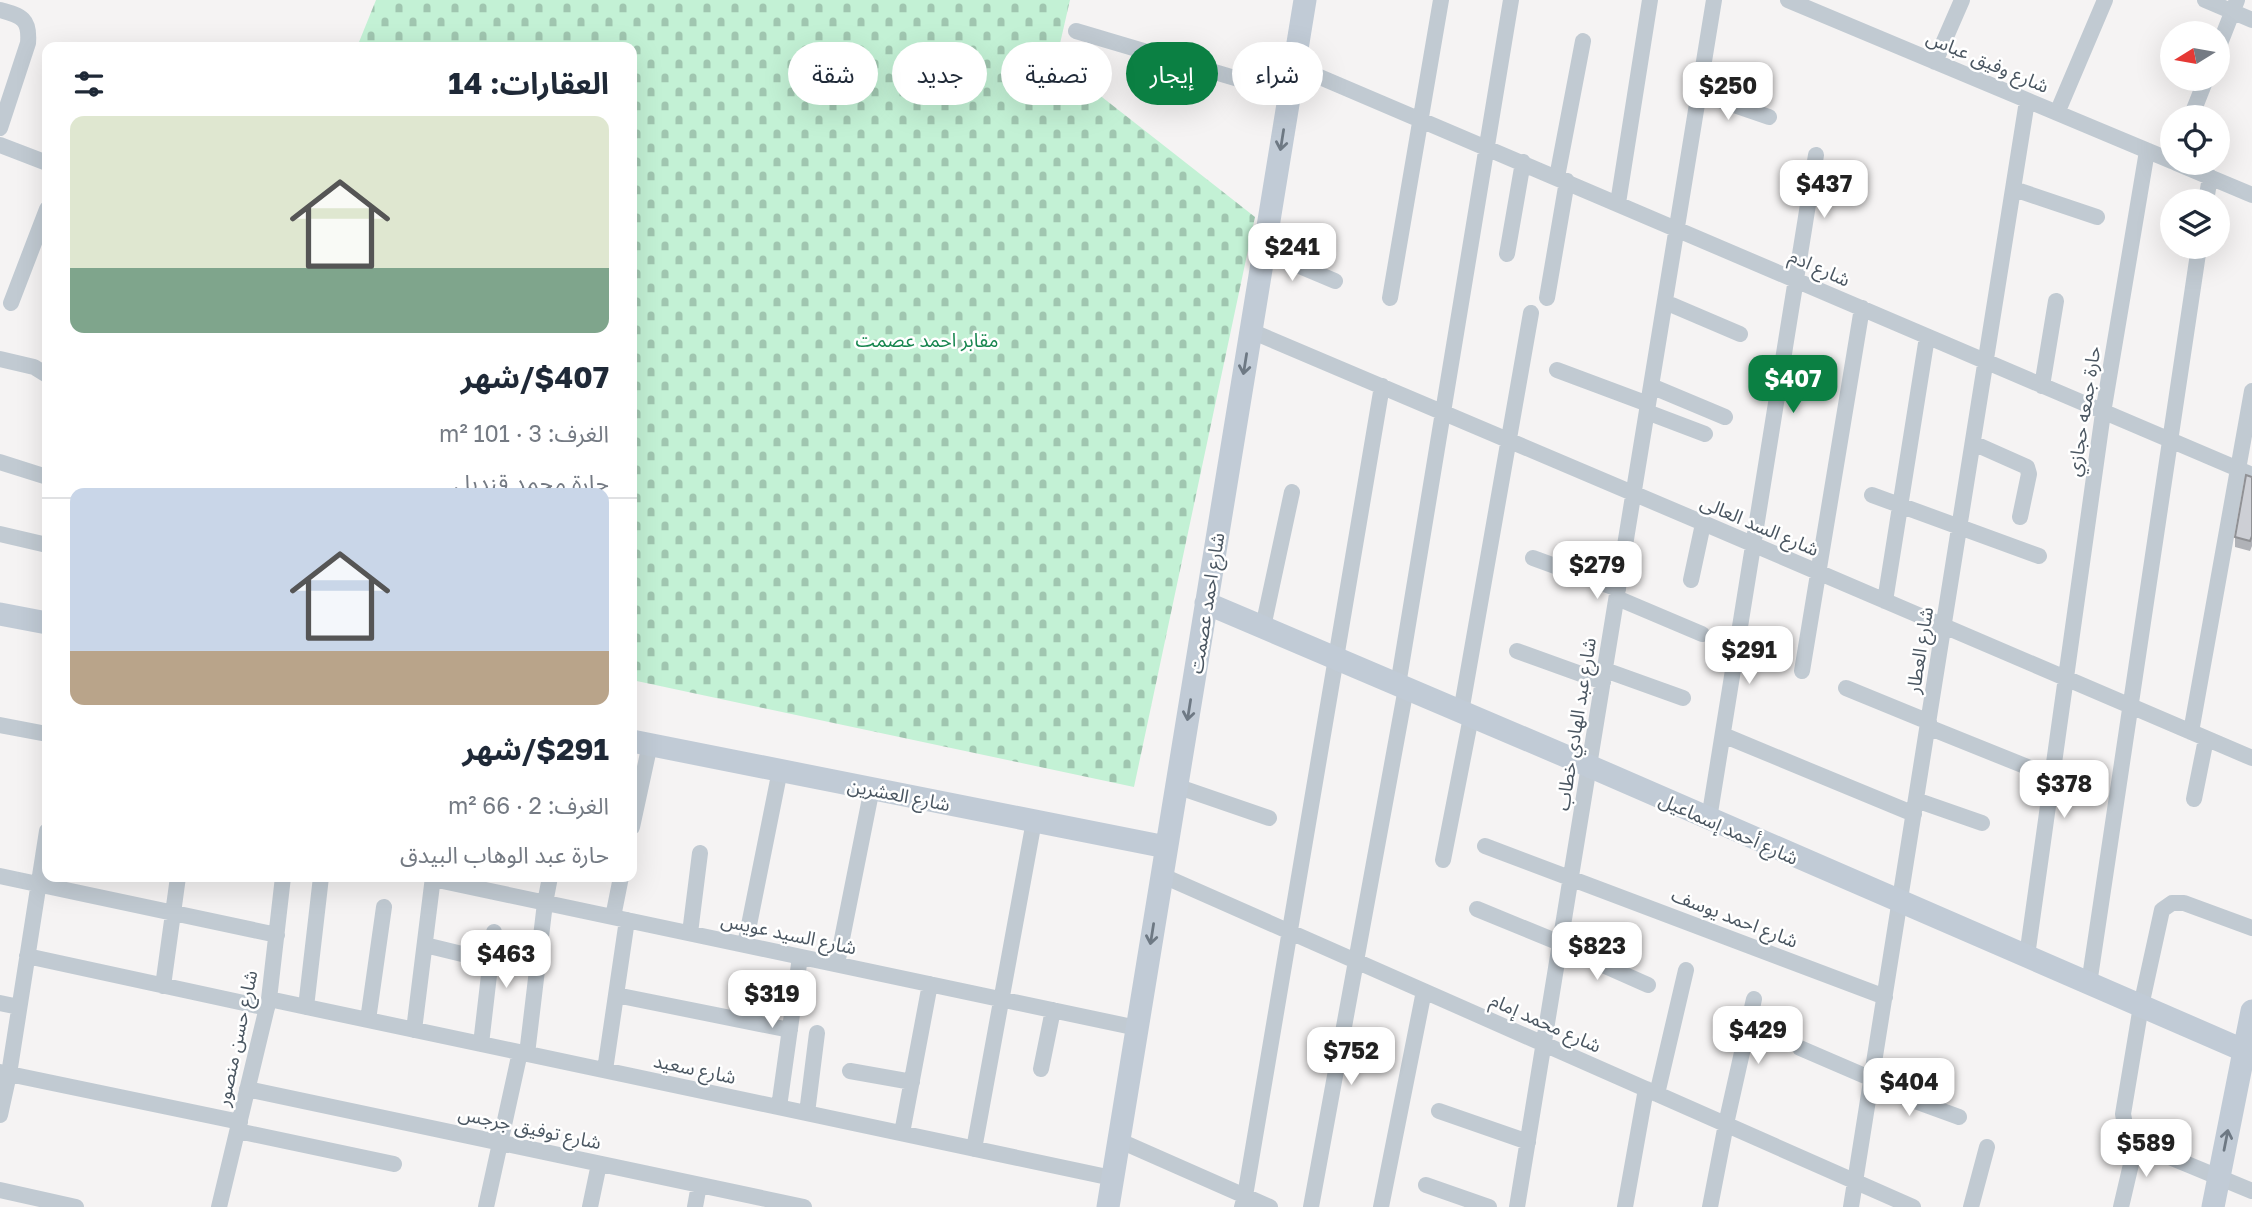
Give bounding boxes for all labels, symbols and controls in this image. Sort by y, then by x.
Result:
north arrow [2160,21,2230,91]
map controls [2160,21,2230,259]
street label: شارع وفيق عباس [1922,25,2053,100]
chip: شقة [788,42,878,105]
chip: جديد [892,42,987,105]
chip: تصفية [1001,42,1112,105]
chip: إيجار [1126,42,1218,105]
chip: شراء [1232,42,1323,105]
pin: $250 [1687,62,1769,122]
icon: filters [70,65,108,103]
text: العقارات: 14 [448,65,609,101]
text: $250 [1699,71,1757,99]
button: locate [2160,105,2230,175]
one-way arrow [1275,128,1288,151]
pin: $437 [1783,160,1865,220]
icon: home [277,161,403,287]
text: $437 [1796,169,1852,197]
button: layers [2160,189,2230,259]
pin: $241 [1251,224,1333,283]
text: $241 [1264,232,1320,260]
street label: شارع ادم [1784,243,1854,294]
park label: مقابر احمد عصمت [855,328,999,352]
street label: حارة جمعه حجازي [2061,344,2109,479]
one-way arrow [1238,353,1251,375]
pin: $407 [1752,356,1834,415]
text: $407/شهر [461,359,609,395]
text: $407 [1764,364,1822,392]
text: الغرف: 3 · 101 m² [439,419,609,447]
text: حارة محمد قنديل [454,468,609,496]
street label: شارع السد العالى [1696,490,1823,563]
street label: شارع احمد عصمت [1183,531,1231,676]
icon: home [277,533,403,659]
pin: $279 [1556,542,1638,601]
text: $279 [1569,550,1625,578]
street label: شارع العطار [1901,605,1940,696]
pin: $291 [1708,626,1790,686]
text: $291 [1721,635,1777,663]
street label: شارع عبد الهادي خطاب [1550,636,1604,813]
one-way arrow [1182,698,1195,721]
text: $291/شهر [463,731,609,767]
pin: $378 [2023,760,2105,820]
text: $378 [2036,769,2092,797]
street label: شارع العشرين [845,773,952,818]
street label: شارع أحمد إسماعيل [1655,787,1802,872]
text: الغرف: 2 · 66 m² [448,791,609,819]
text: حارة عبد الوهاب البيدق [400,840,609,868]
street label: شارع احمد يوسف [1667,882,1802,955]
street label: شارع السيد عويس [719,907,859,961]
one-way arrow [1145,922,1158,945]
pin: $823 [1556,922,1638,982]
pin: $463 [465,930,547,990]
text: $823 [1568,931,1626,959]
text: $463 [477,939,535,967]
street label: شارع حسن منصور [210,968,265,1110]
pin: $319 [731,970,813,1030]
text: $319 [744,979,800,1007]
street label: شارع محمد إمام [1485,987,1605,1060]
pin: $429 [1717,1006,1799,1066]
text: $429 [1729,1015,1787,1043]
pin: $752 [1310,1028,1392,1087]
text: $752 [1323,1036,1379,1064]
street label: شارع سعيد [651,1048,738,1091]
pin: $404 [1868,1058,1950,1118]
text: $404 [1879,1067,1939,1095]
street label: شارع توفيق جرجس [456,1101,603,1156]
pin: $589 [2105,1120,2187,1179]
text: $589 [2117,1128,2175,1156]
one-way arrow [2220,1129,2234,1152]

